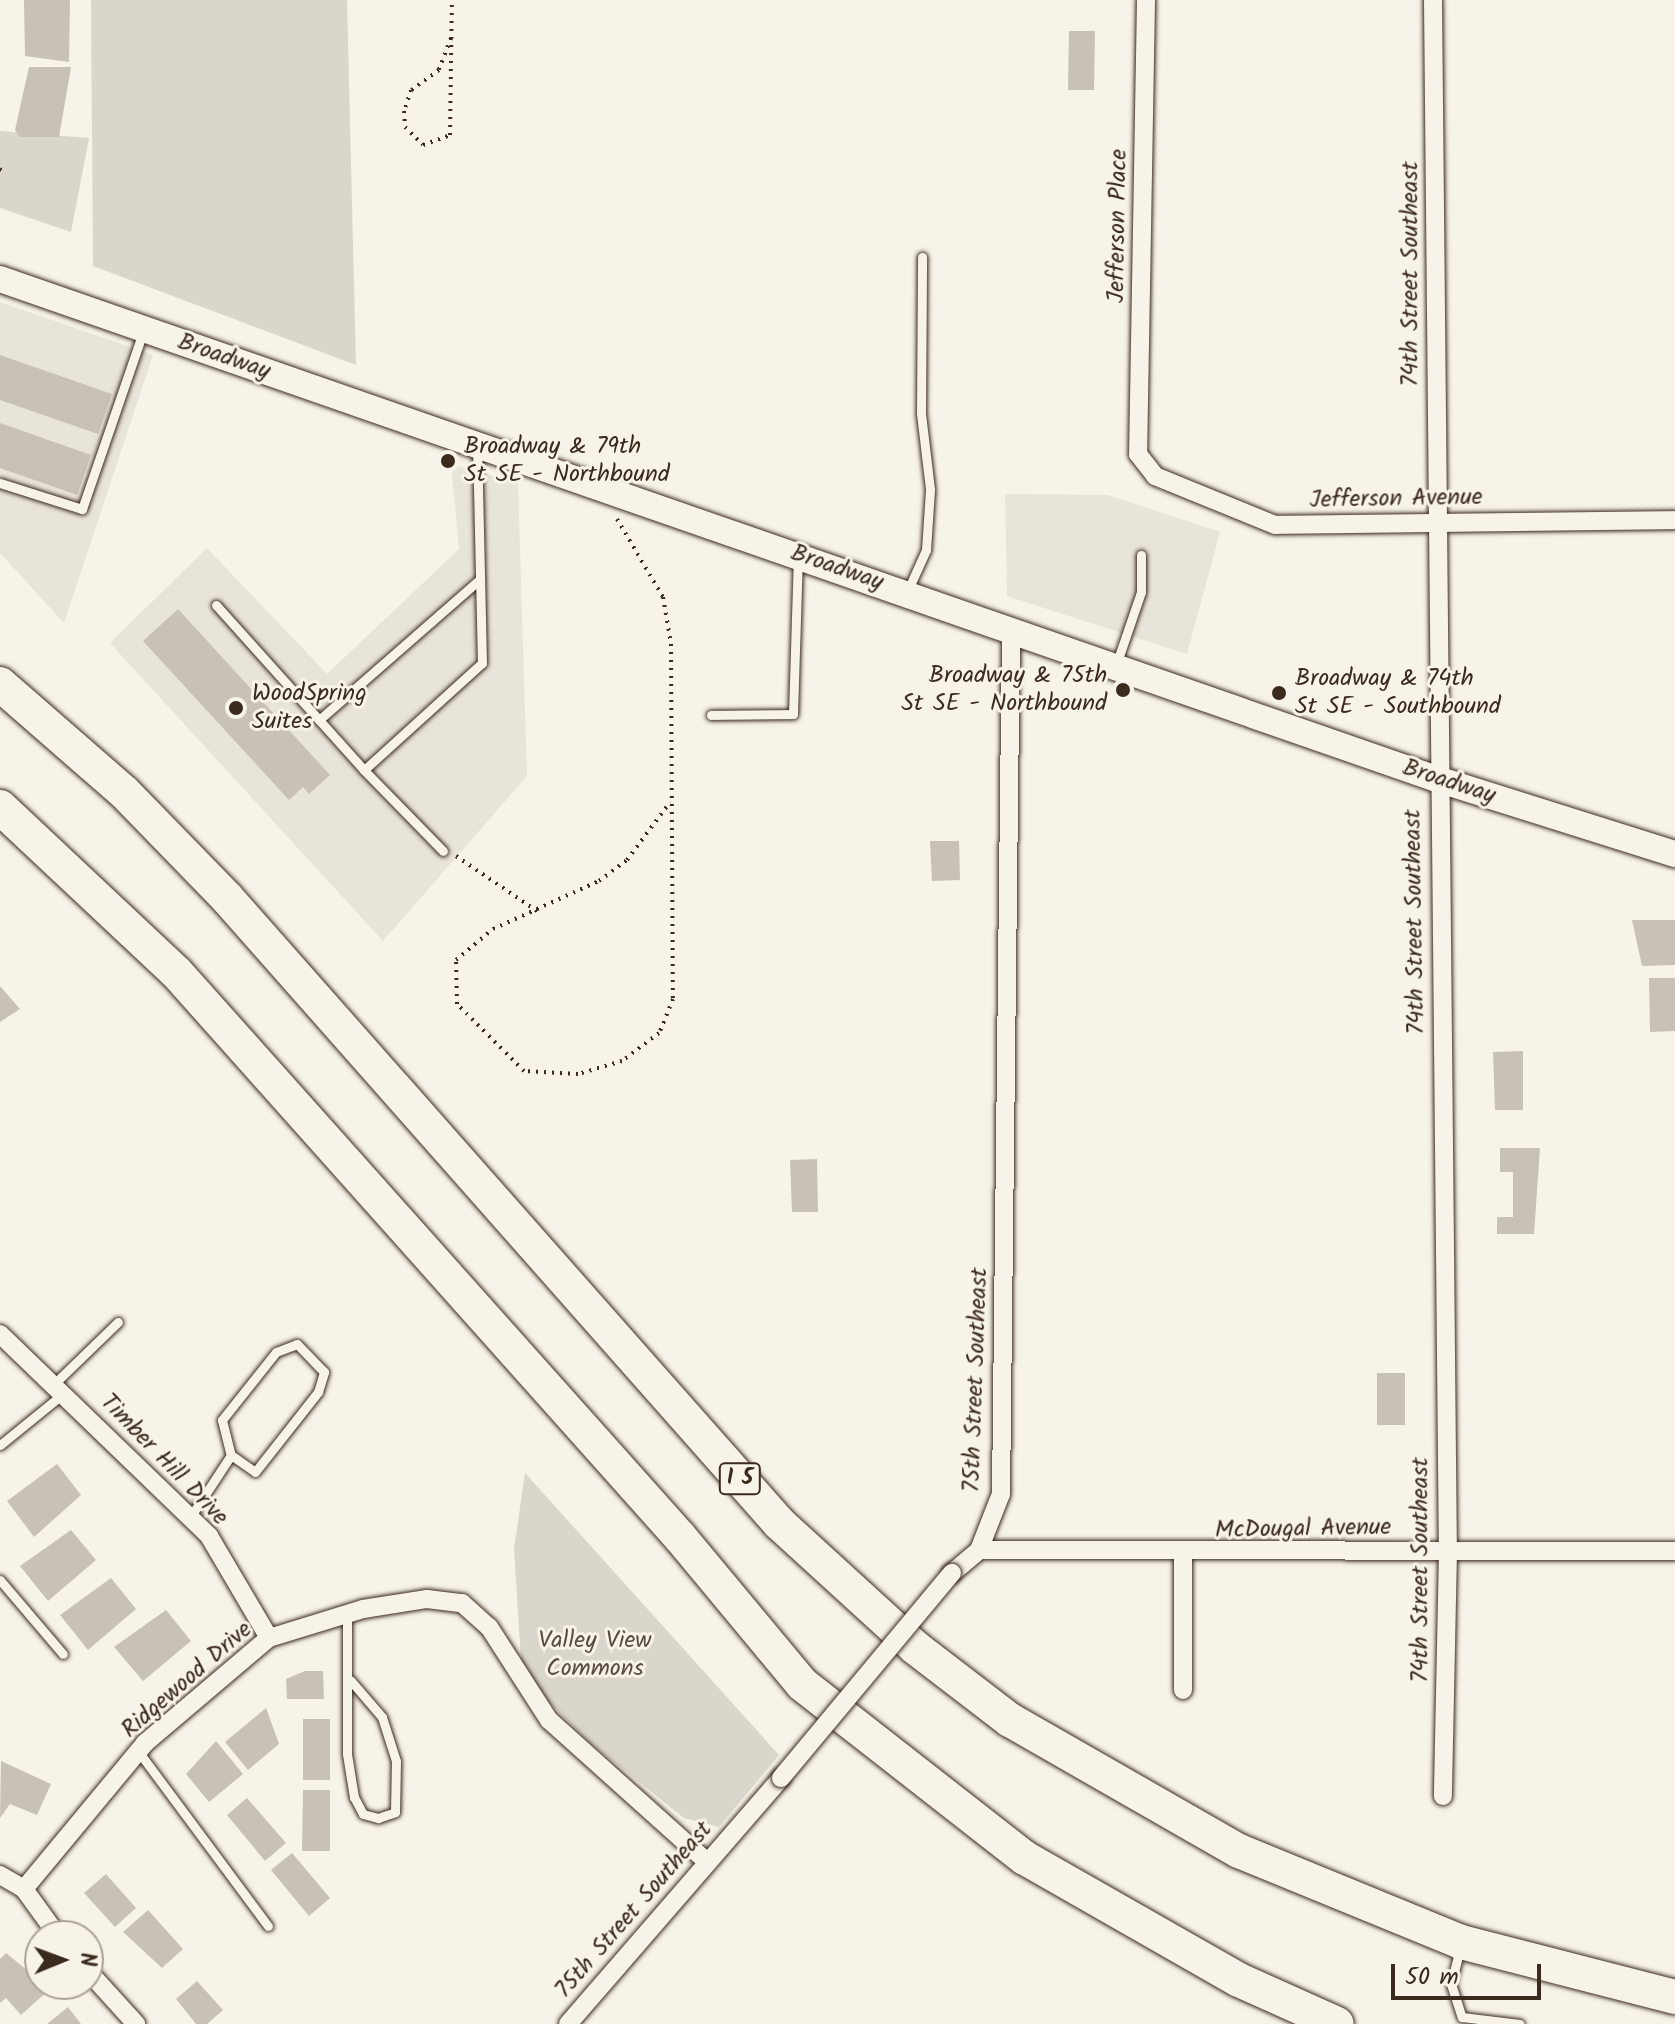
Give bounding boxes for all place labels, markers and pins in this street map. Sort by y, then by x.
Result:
place label: Broadway & 79th St SE - Northbound [464,433,670,489]
marker: Broadway & 79th St SE - Northbound [439,452,457,470]
place label: Broadway & 75th St SE - Northbound [901,662,1107,718]
place label: Broadway & 74th St SE - Southbound [1295,665,1501,721]
place label: WoodSpring Suites [252,680,367,736]
marker: Broadway & 75th St SE - Northbound [1114,681,1132,699]
marker: Broadway & 74th St SE - Southbound [1270,684,1288,702]
marker: WoodSpring Suites [227,699,245,717]

